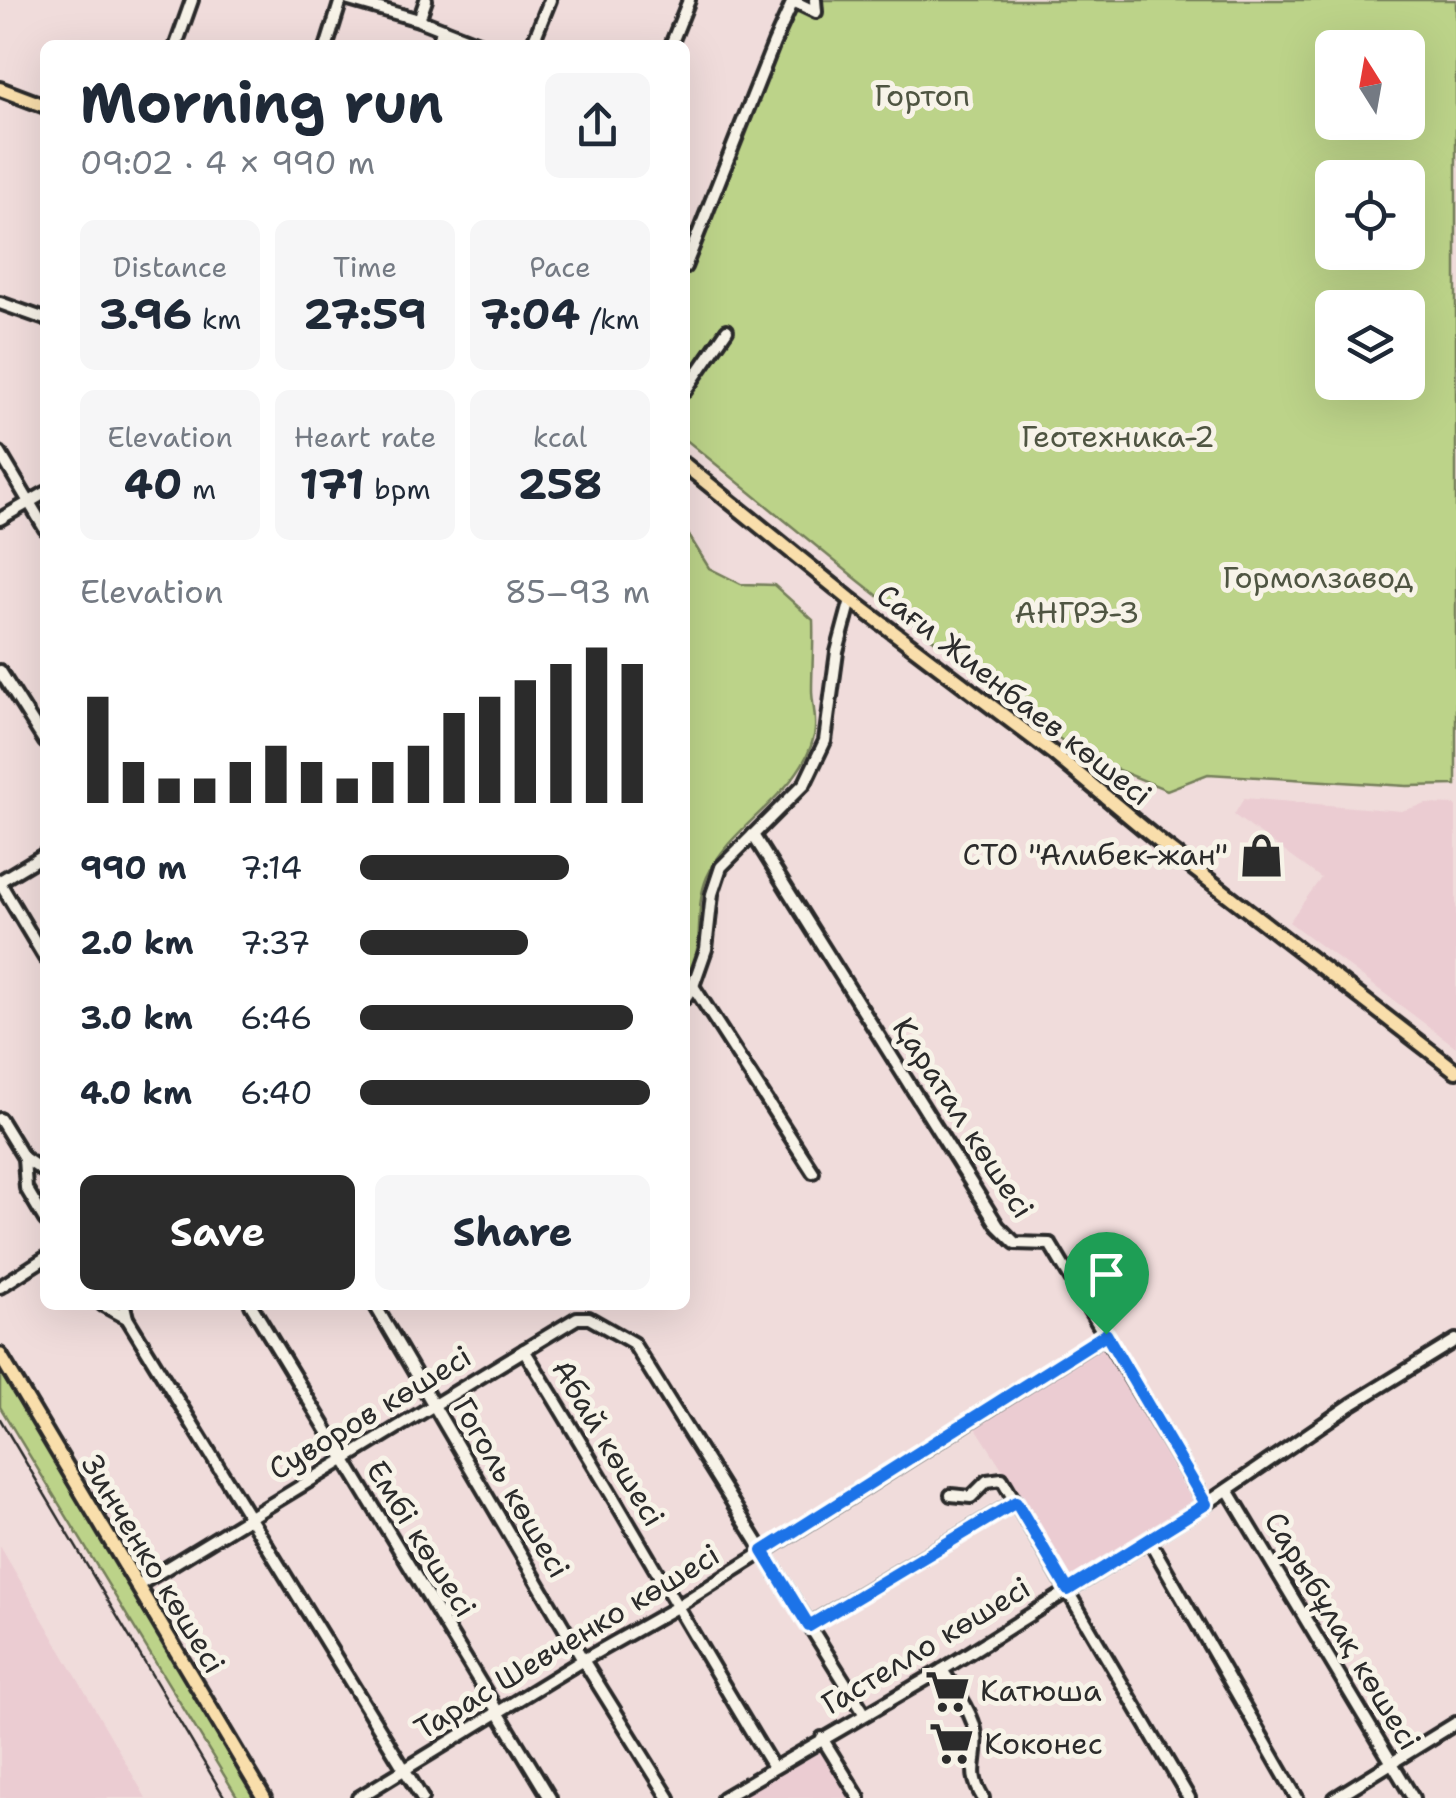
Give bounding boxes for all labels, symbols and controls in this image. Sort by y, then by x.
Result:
north arrow [1315,30,1425,140]
map controls [1315,30,1425,400]
text: Morning run [80,66,444,140]
button: share [545,73,650,178]
park label: Гортоп [874,75,970,116]
text: 09:02 · 4 × 990 m [80,141,375,184]
button: locate [1315,160,1425,270]
text: Distance [113,248,227,286]
text: Time [333,248,397,286]
text: Pace [529,248,591,286]
text: 3.96 [99,286,192,342]
text: 27:59 [303,286,427,342]
text: 7:04 [480,286,580,342]
button: layers [1315,290,1425,400]
text: km [192,300,241,338]
text: /km [580,300,640,338]
park label: Геотехника-2 [1021,416,1215,457]
text: Elevation [107,418,233,456]
text: Heart rate [294,418,436,456]
text: kcal [533,418,587,456]
text: 40 [124,456,183,512]
text: 171 [299,456,365,512]
text: 258 [518,456,602,512]
text: m [183,470,216,508]
text: bpm [365,470,431,508]
park label: Гормолзавод [1223,557,1413,598]
text: Elevation [80,570,223,613]
text: 85–93 m [505,570,650,613]
street label: Сағи Жиенбаев көшесі [868,574,1160,815]
park label: АНГРЭ-3 [1015,592,1139,633]
shop icon: СТО "Алибек-жан" [1237,831,1285,879]
place label: СТО "Алибек-жан" [963,834,1228,875]
text: 990 m [80,846,187,889]
text: 7:14 [240,846,302,889]
text: 2.0 km [80,921,194,964]
text: 7:37 [240,921,310,964]
text: 3.0 km [80,996,193,1039]
text: 6:46 [240,996,312,1039]
street label: Қаратал көшесі [883,1009,1044,1226]
text: 4.0 km [80,1071,192,1114]
text: 6:40 [240,1071,313,1114]
button: Save [80,1175,355,1290]
button: Share [375,1175,650,1290]
pin [1064,1232,1149,1335]
icon: arrive [1079,1247,1134,1302]
street label: Суворов көшесі [261,1336,479,1489]
street label: Абай көшесі [542,1352,674,1534]
street label: Гоголь көшесі [443,1390,580,1585]
street label: Зинченко көшесі [72,1447,235,1681]
street label: Ембі көшесі [357,1452,486,1625]
street label: Сарыбұлақ көшесі [1255,1504,1430,1758]
street label: Тарас Шевченко көшесі [407,1534,727,1749]
street label: Гастелло көшесі [814,1567,1038,1724]
supermarket icon: Катюша [923,1667,971,1715]
place label: Катюша [980,1670,1102,1711]
supermarket icon: Коконес [927,1720,975,1768]
place label: Коконес [984,1723,1103,1764]

